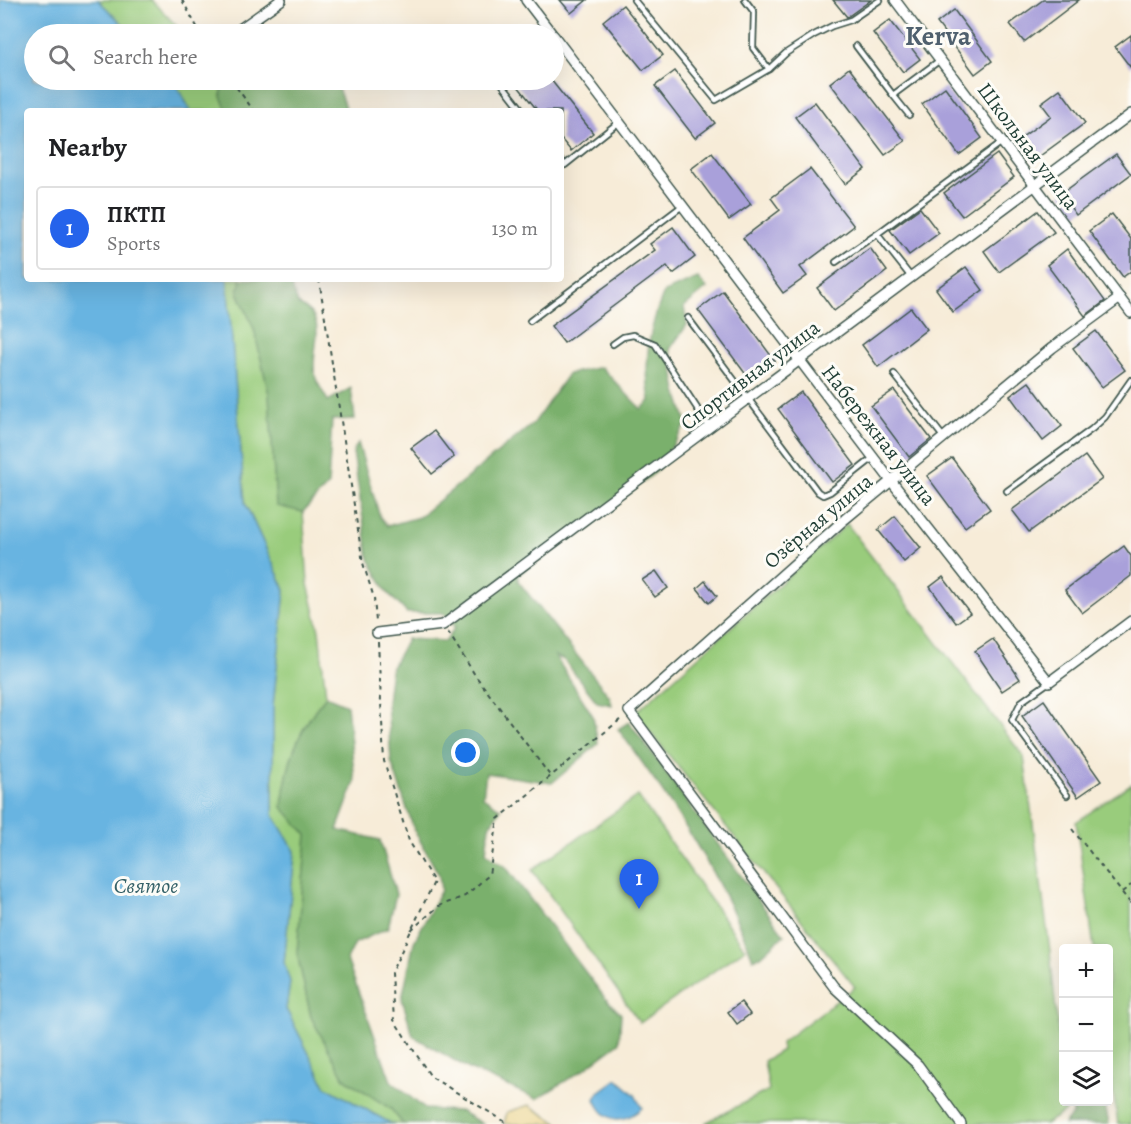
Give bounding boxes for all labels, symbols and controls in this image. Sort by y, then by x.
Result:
district label: Kerva [905,18,971,54]
search box [24,24,564,90]
icon: search [45,41,78,74]
text: Search here [93,42,198,72]
street label: Школьная улица [971,77,1085,216]
text: Nearby [48,130,127,165]
text: ПКТП [107,200,166,230]
text: 1 [66,215,73,242]
text: 130 m [492,215,538,242]
text: Sports [107,230,160,257]
street label: Спортивная улица [675,313,826,437]
street label: Набережная улица [815,359,943,511]
street label: Озёрная улица [758,467,879,575]
your location [451,738,480,767]
pin: 1 [620,860,658,909]
water label: Святое [114,871,178,901]
map controls [1059,944,1113,1106]
button: + [1059,944,1113,998]
button: − [1059,998,1113,1052]
button: layers [1059,1052,1113,1106]

